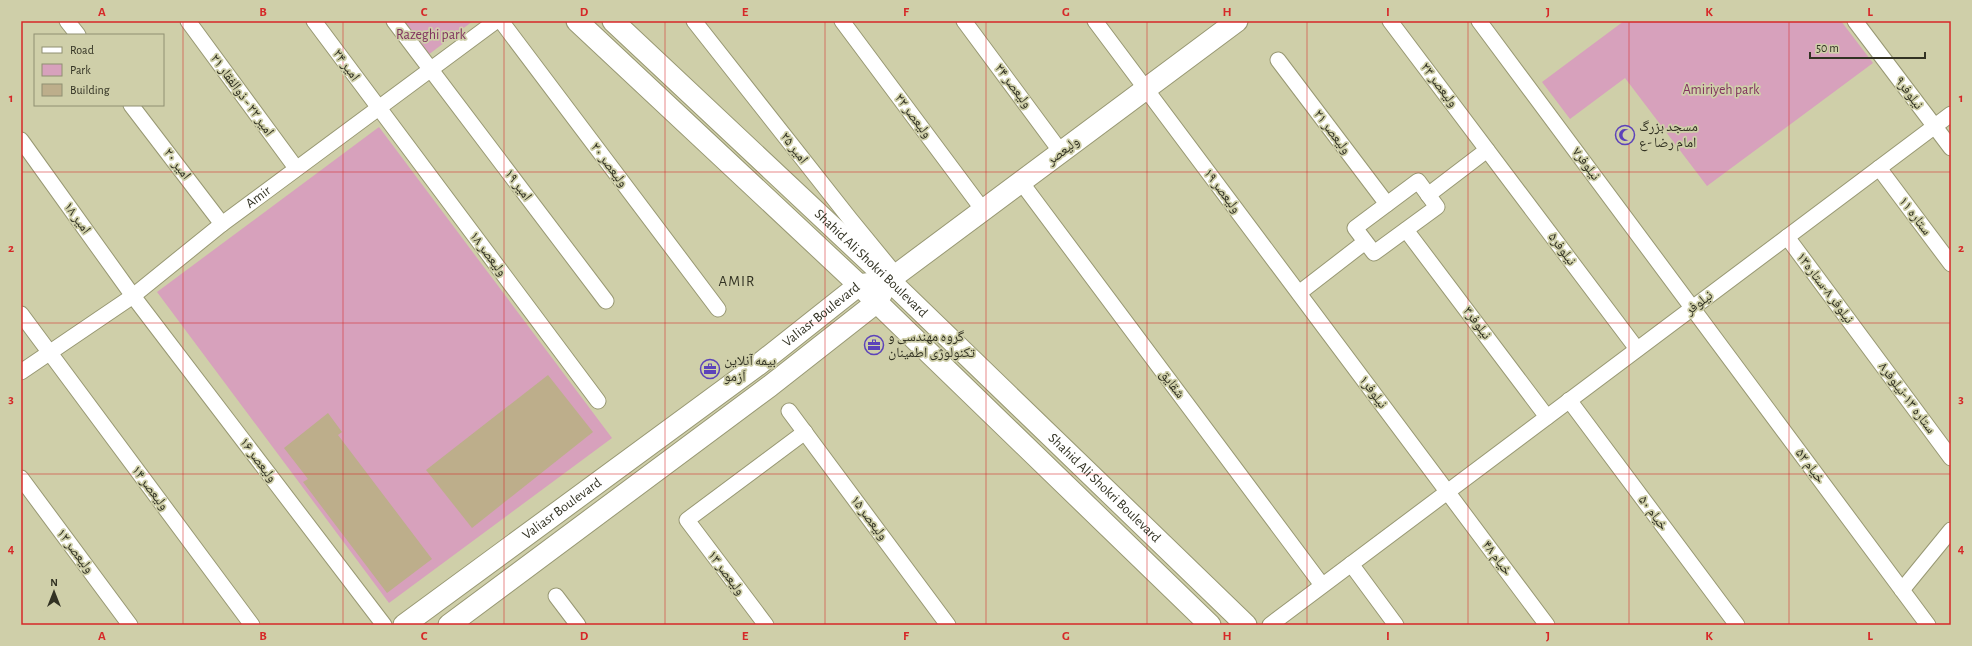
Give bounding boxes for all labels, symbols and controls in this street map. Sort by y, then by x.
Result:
text: A [98,6,106,19]
text: B [259,6,267,19]
text: C [421,6,428,19]
text: D [580,6,589,19]
text: E [742,6,749,19]
text: F [903,6,910,19]
text: G [1062,6,1070,19]
text: H [1222,6,1232,19]
text: I [1386,6,1390,19]
text: J [1546,6,1550,19]
text: K [1705,6,1713,19]
text: L [1867,6,1873,19]
park label: Razeghi park [396,28,467,42]
legend [34,34,164,106]
scale bar [1810,34,1925,60]
text: 50 m [1816,42,1839,54]
text: Road [70,44,94,56]
street label: امیر ۲۴ [329,47,362,84]
street label: امیر ۲۲ - ذوالفقار ۲۱ [207,51,276,139]
street label: ولیعصر ۲۳ [1417,60,1460,110]
street label: ولیعصر ۲۴ [991,61,1034,111]
text: Park [70,64,91,76]
street label: نیلوفر۹ [1892,74,1926,113]
park label: Amiriyeh park [1683,83,1760,97]
text: Building [70,84,110,96]
street label: ولیعصر ۲۲ [891,91,934,141]
text: 1 [9,92,13,105]
text: 1 [1959,92,1963,105]
street label: ولیعصر ۲۱ [1310,107,1353,157]
place label: مسجد بزرگ امام رضا -ع [1639,120,1698,152]
mosque icon: مسجد بزرگ امام رضا -ع [1614,124,1636,146]
street label: امیر ۲۵ [777,130,810,167]
street label: ولیعصر [1043,134,1083,169]
street label: ولیعصر ۲۰ [587,140,630,190]
street label: نیلوفر۷ [1569,145,1603,184]
street label: امیر ۲۰ [160,146,193,183]
street label: ولیعصر ۱۹ [1200,166,1243,216]
street label: امیر ۱۹ [501,167,534,204]
street label: Amir [243,183,274,211]
street label: ستاره ۱۱ [1895,194,1934,238]
street label: امیر ۱۸ [60,200,93,237]
street label: Shahid Ali Shokri Boulevard [812,207,930,320]
street label: ولیعصر ۱۸ [466,229,509,279]
street label: نیلوفر۵ [1545,230,1579,269]
text: 2 [8,242,14,255]
text: 2 [1958,242,1964,255]
street label: نیلوفر ۸-ستاره۱۳ [1793,250,1856,327]
district label: AMIR [719,274,755,289]
street label: Valiasr Boulevard [780,280,863,350]
street label: نیلوفر [1682,288,1716,319]
street label: نیلوفر۳ [1460,304,1494,343]
place label: گروه مهندسی و تکنولوژی اطمینان [888,330,975,361]
office icon: گروه مهندسی و تکنولوژی اطمینان [863,334,885,356]
place label: بیمه آنلاین اَزمو [724,353,776,385]
office icon: بیمه آنلاین اَزمو [699,358,721,380]
street label: ستاره ۱۳-نیلوفر۸ [1875,360,1938,437]
street label: شقایق [1155,367,1187,402]
street label: نیلوفر۱ [1356,373,1390,412]
text: 3 [8,393,14,406]
text: 3 [1958,393,1964,406]
street label: Shahid Ali Shokri Boulevard [1046,431,1163,545]
street label: ولیعصر ۱۶ [236,435,279,485]
street label: خیام ۵۲ [1791,446,1827,487]
street label: ولیعصر ۱۴ [128,463,171,513]
street label: Valiasr Boulevard [520,475,604,542]
street label: ولیعصر ۱۵ [847,493,890,543]
street label: خیام ۵۰ [1634,493,1670,534]
street label: ولیعصر ۱۲ [53,526,96,576]
street label: خیام ۴۸ [1478,538,1514,579]
text: 4 [8,543,15,556]
text: 4 [1958,543,1965,556]
street label: ولیعصر ۱۳ [704,548,747,598]
north arrow [34,572,74,612]
text: N [50,577,58,588]
text: A [98,630,106,643]
text: B [259,630,267,643]
text: C [421,630,428,643]
text: D [580,630,589,643]
text: E [742,630,749,643]
text: F [903,630,910,643]
text: G [1062,630,1070,643]
text: H [1222,630,1232,643]
text: I [1386,630,1390,643]
text: J [1546,630,1550,643]
text: K [1705,630,1713,643]
text: L [1867,630,1873,643]

